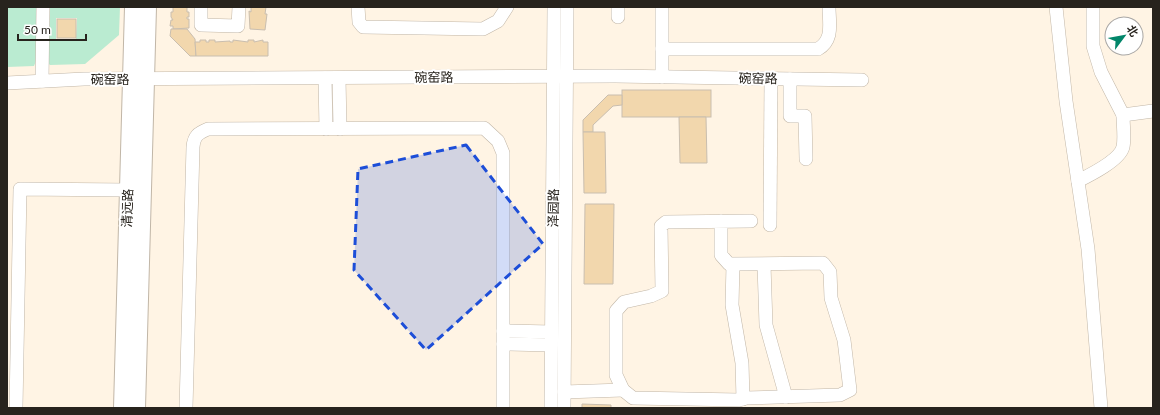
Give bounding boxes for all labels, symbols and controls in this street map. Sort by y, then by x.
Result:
scale bar [18,16,86,42]
north arrow [1104,16,1144,56]
text: 50 m [24,22,51,37]
text: 北 [1124,22,1141,39]
street label: 碗窑路 [414,69,454,85]
street label: 碗窑路 [738,70,778,86]
street label: 碗窑路 [90,71,130,87]
street label: 清远路 [118,188,136,228]
street label: 泽园路 [545,188,561,228]

